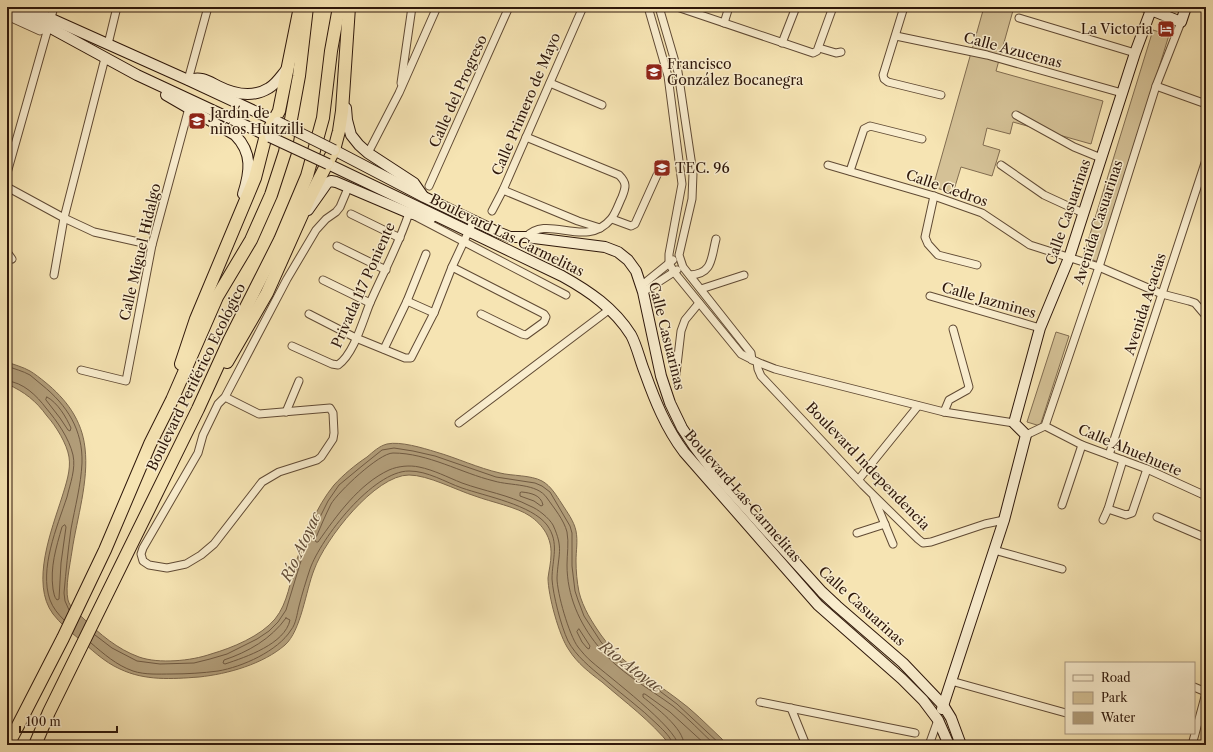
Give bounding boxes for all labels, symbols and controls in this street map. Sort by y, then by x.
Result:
hotel icon: La Victoria [1156,19,1176,39]
place label: La Victoria [1081,20,1154,38]
street label: Calle Azucenas [962,28,1064,72]
street label: Calle Primero de Mayo [488,30,564,178]
street label: Calle del Progreso [425,32,491,150]
place label: Francisco González Bocanegra [667,55,804,89]
school or university icon: Francisco González Bocanegra [644,62,664,82]
place label: Jardín de niños Huitzilli [208,104,304,138]
school or university icon: Jardín de niños Huitzilli [187,111,207,131]
street label: Calle Casuarinas [1041,157,1095,267]
school or university icon: TEC. 96 [652,158,672,178]
street label: Avenida Casuarinas [1069,158,1127,287]
place label: TEC. 96 [675,159,730,177]
street label: Calle Cedros [904,166,990,210]
street label: Calle Miguel Hidalgo [115,182,165,322]
street label: Boulevard Las Carmelitas [427,190,587,280]
street label: Privada 117 Poniente [327,219,399,351]
street label: Avenida Acacias [1120,251,1170,358]
street label: Calle Jazmines [940,278,1038,322]
street label: Boulevard Periférico Ecológico [143,280,249,474]
street label: Calle Casuarinas [645,280,689,392]
street label: Boulevard Independencia [802,398,934,534]
street label: Calle Ahuehuete [1075,420,1185,480]
street label: Boulevard Las Carmelitas [681,426,805,566]
water label: Río Atoyac [276,509,325,585]
street label: Calle Casuarinas [815,562,909,650]
water label: Río Atoyac [595,636,667,697]
legend [1065,662,1195,734]
text: Road [1101,670,1131,685]
text: Park [1101,690,1128,705]
scale bar [20,708,117,734]
text: Water [1100,710,1135,725]
text: 100 m [26,714,61,729]

